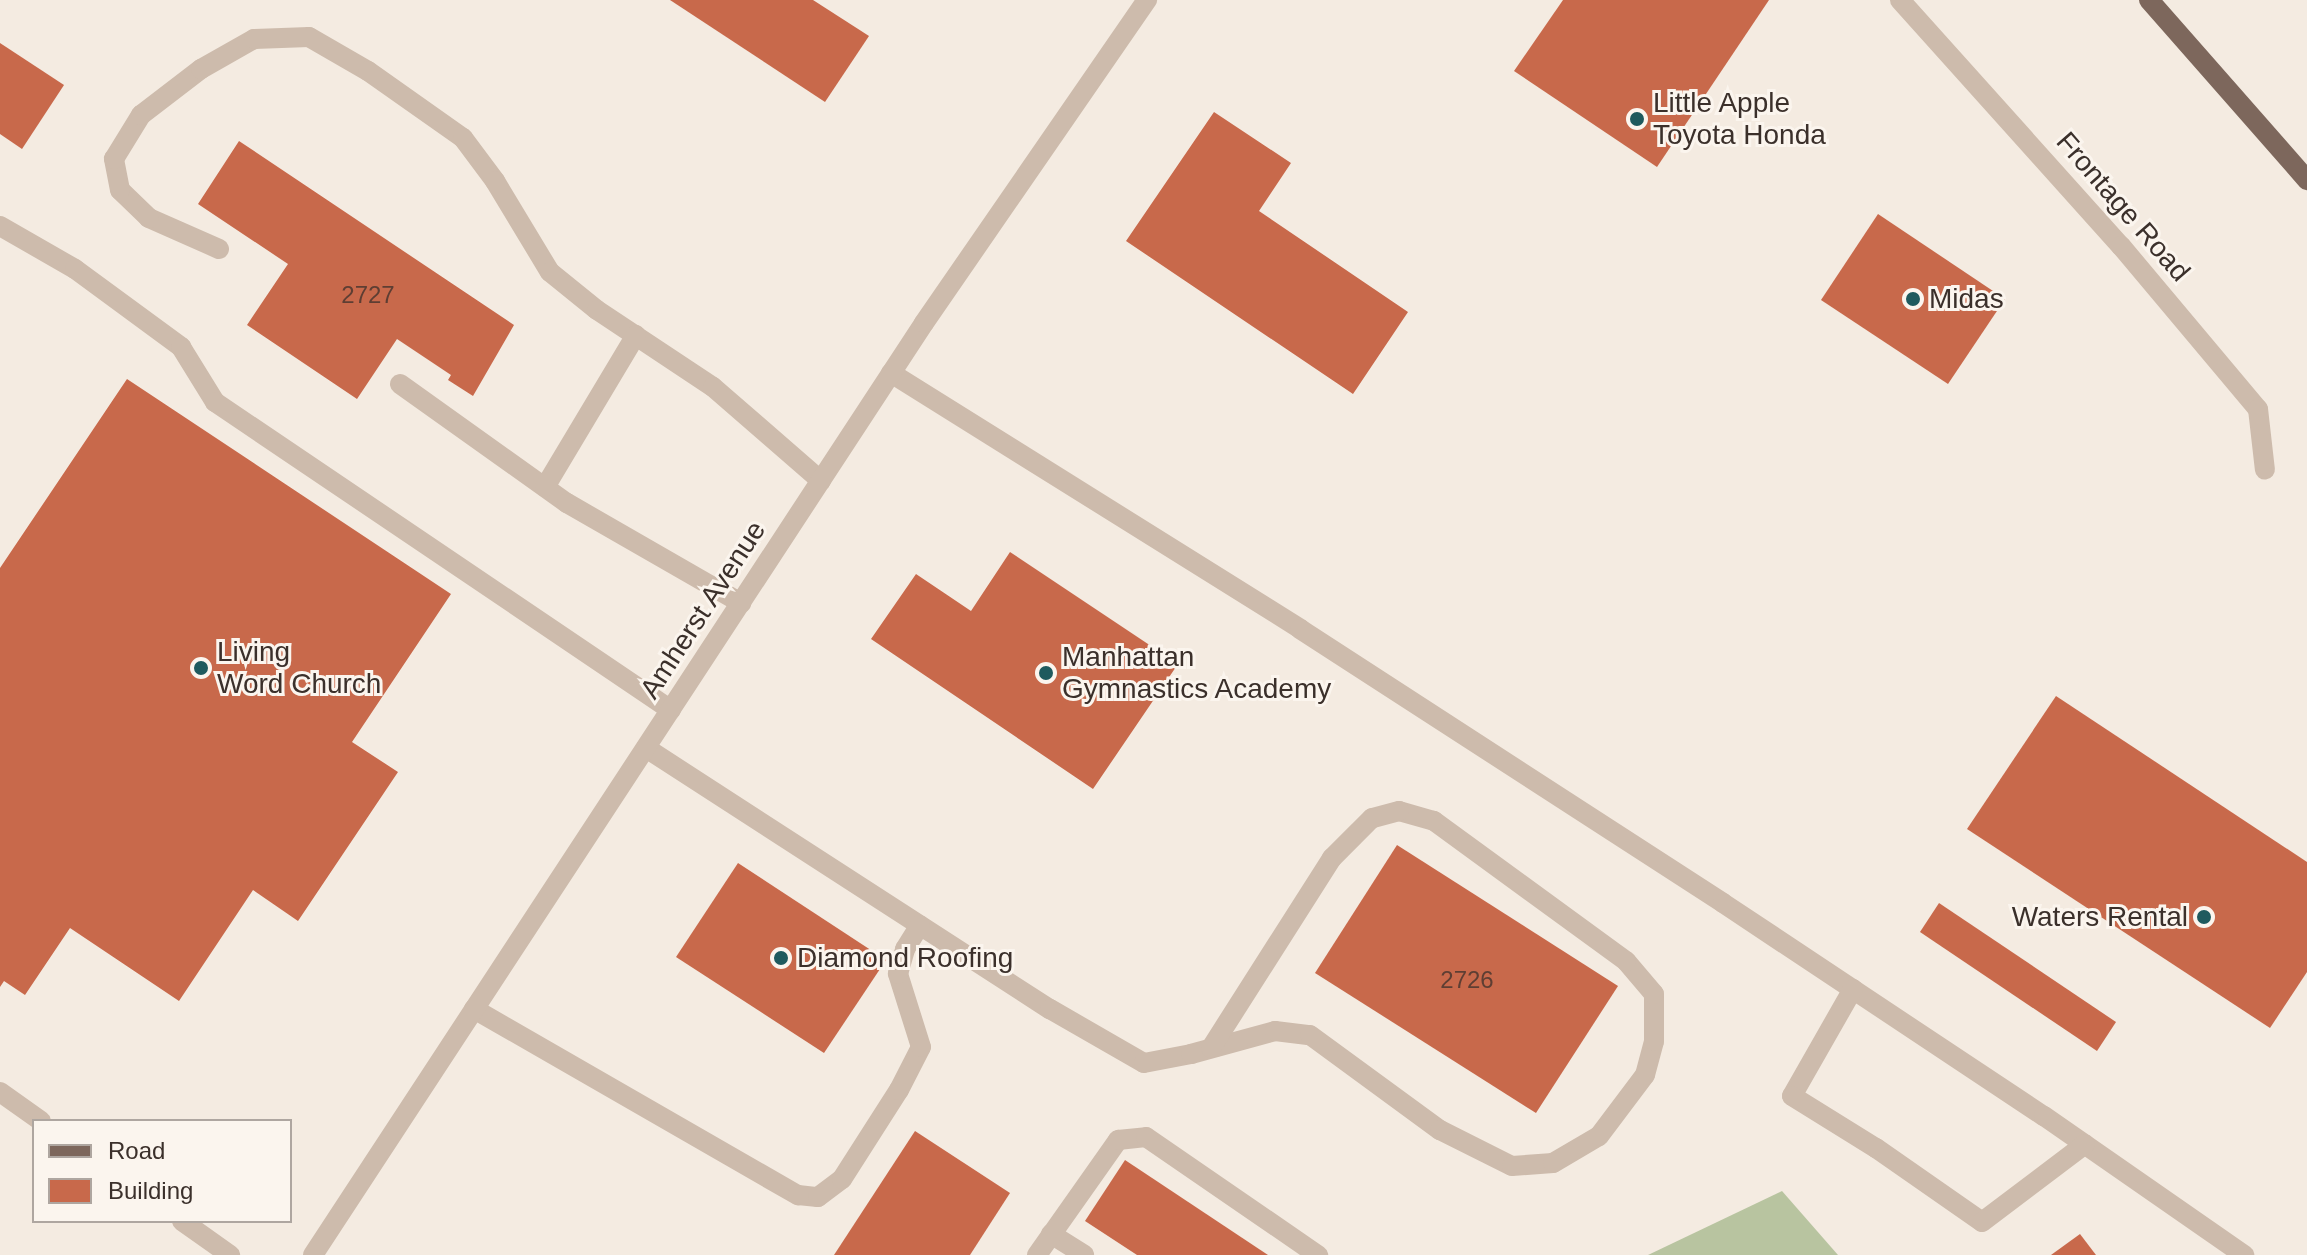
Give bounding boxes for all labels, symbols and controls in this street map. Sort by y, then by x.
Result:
place label: Little Apple Toyota Honda [1653,86,1826,152]
marker: Little Apple Toyota Honda [1628,110,1646,128]
street label: Frontage Road [2049,125,2197,289]
house number: 2727 [341,281,395,309]
place label: Midas [1929,282,2004,316]
marker: Midas [1904,290,1922,308]
street label: Amherst Avenue [633,514,773,706]
place label: Living Word Church [217,635,381,701]
place label: Manhattan Gymnastics Academy [1062,640,1333,706]
marker: Living Word Church [192,659,210,677]
marker: Manhattan Gymnastics Academy [1037,664,1055,682]
place label: Waters Rental [2012,900,2188,934]
marker: Waters Rental [2195,908,2213,926]
place label: Diamond Roofing [797,941,1013,975]
marker: Diamond Roofing [772,949,790,967]
house number: 2726 [1440,966,1494,994]
legend [32,1119,292,1223]
text: Road [108,1137,165,1164]
text: Building [108,1177,193,1204]

